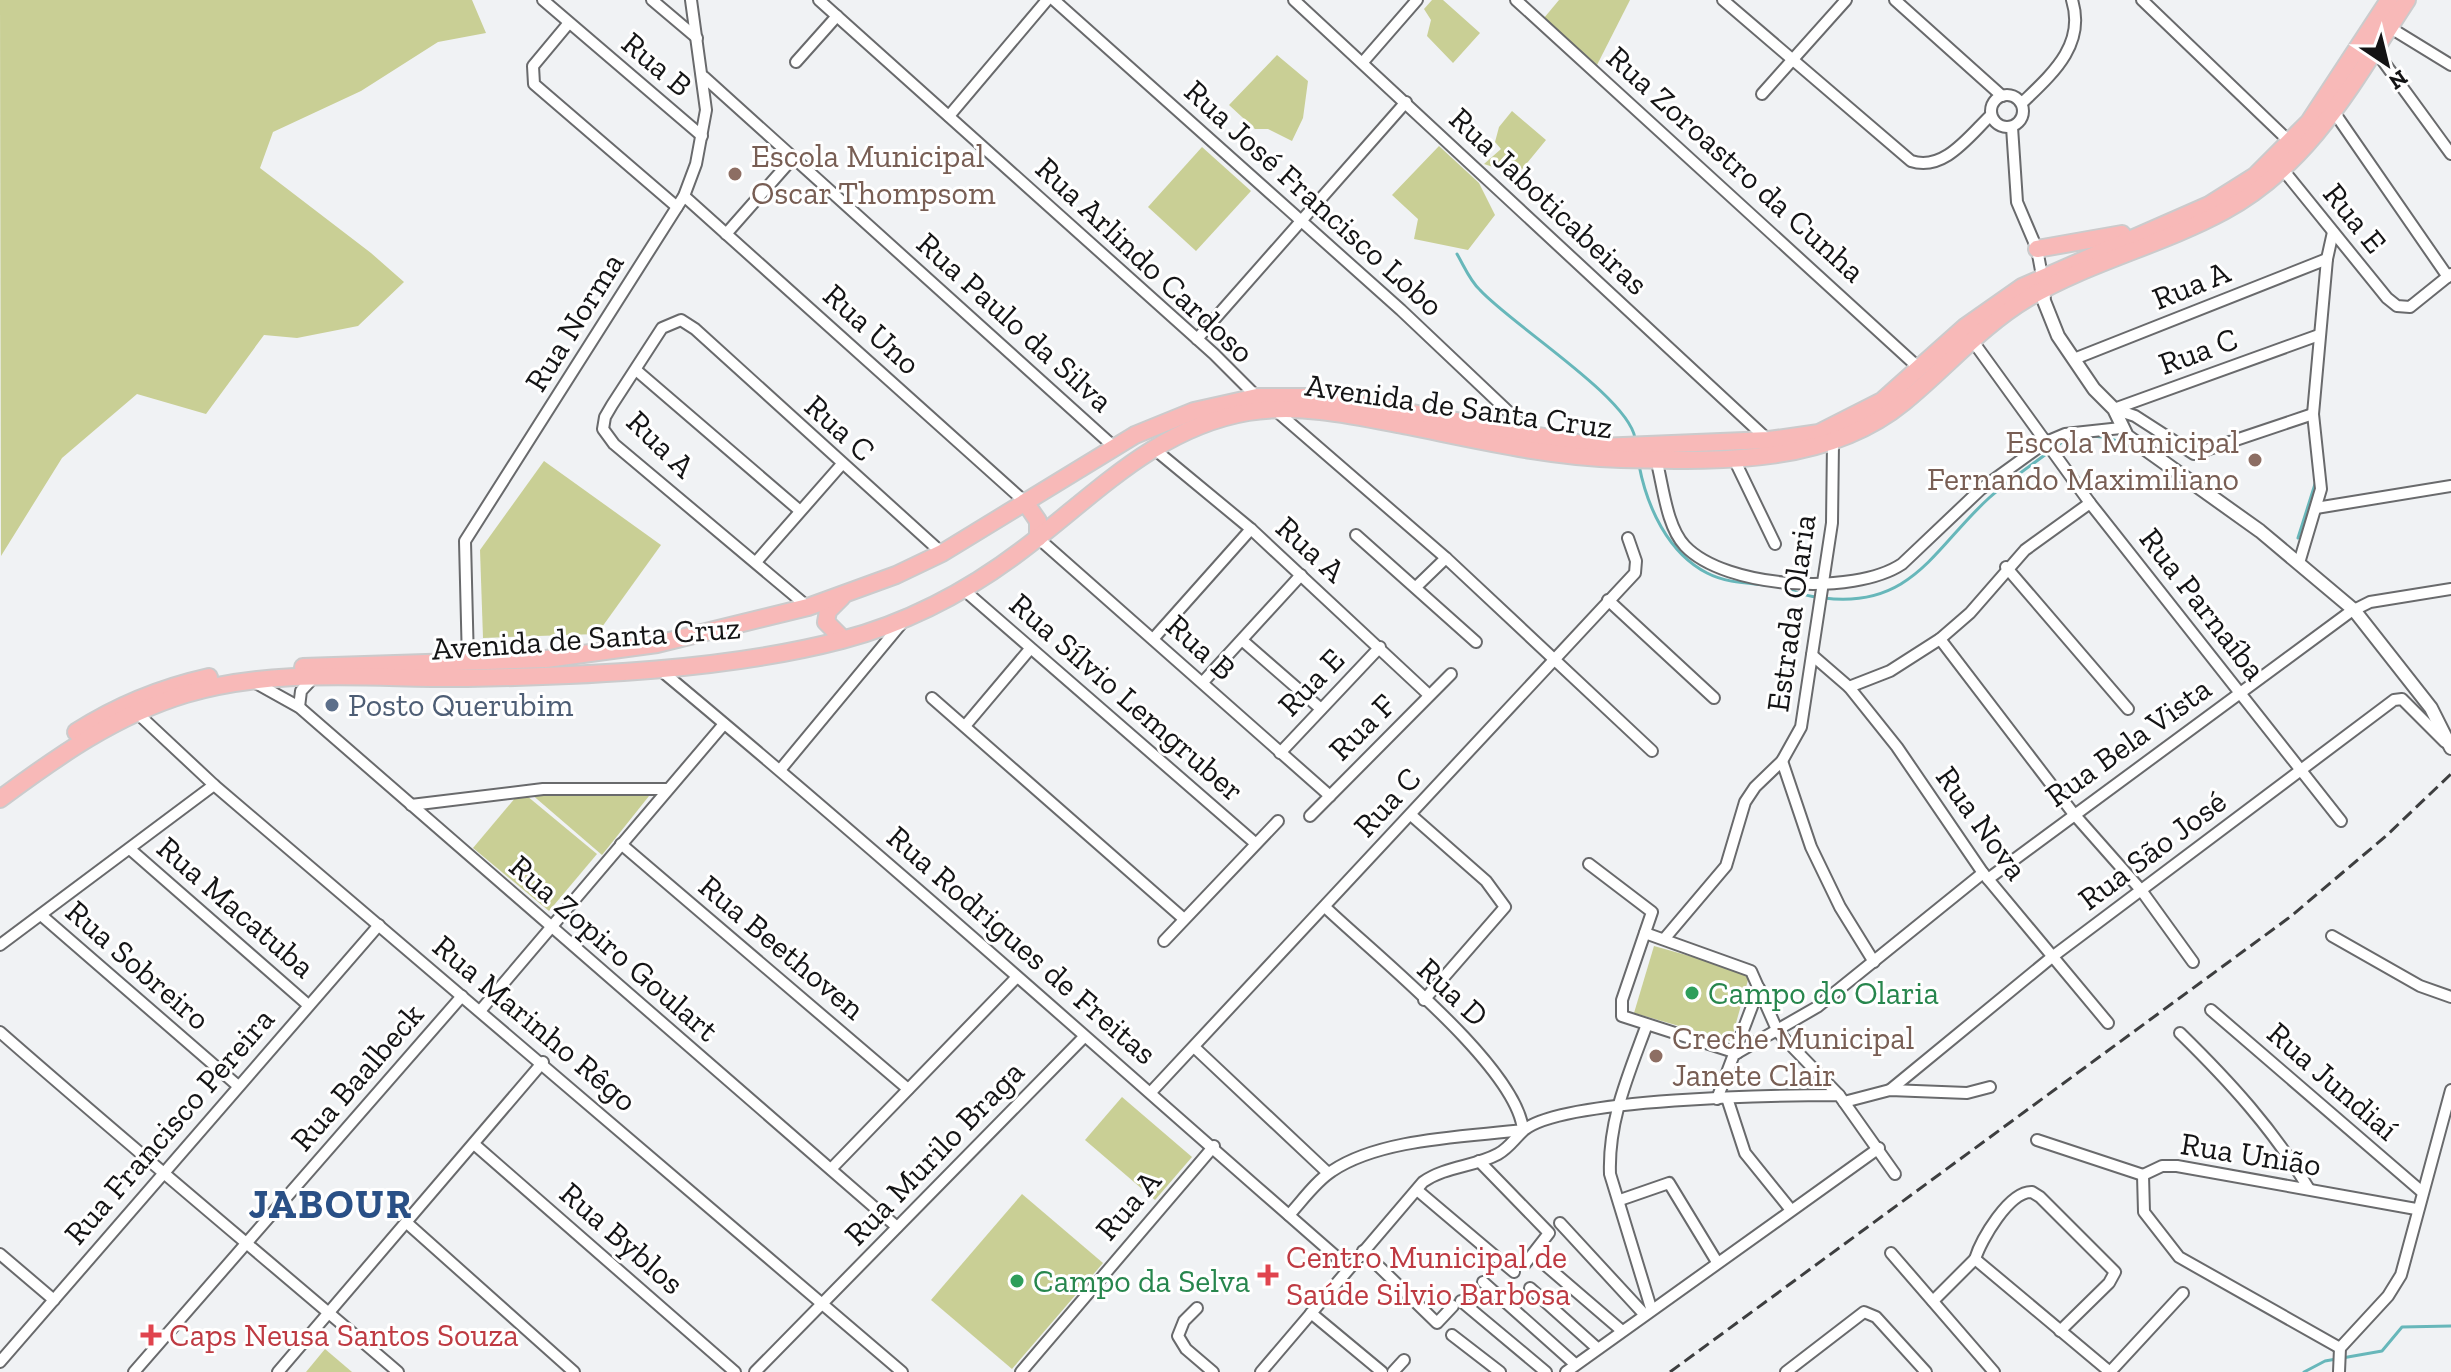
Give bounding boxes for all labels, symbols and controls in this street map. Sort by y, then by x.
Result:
street label: Rua B [614,24,700,104]
north arrow [2347,24,2427,104]
street label: Rua Zoroastro da Cunha [1599,38,1873,290]
text: N [2383,64,2413,96]
street label: Rua José Francisco Lobo [1177,72,1451,324]
street label: Rua Jaboticabeiras [1442,99,1656,303]
place label: Escola Municipal Oscar Thompsom [751,137,996,212]
street label: Rua Arlindo Cardoso [1028,149,1262,371]
marker: Escola Municipal Oscar Thompsom [726,165,744,183]
street label: Rua E [2315,175,2395,261]
street label: Rua Paulo da Silva [909,224,1121,420]
street label: Rua Norma [516,246,632,398]
street label: Rua A [2147,252,2236,318]
street label: Rua Uno [816,276,928,382]
street label: Rua C [2153,319,2243,383]
street label: Avenida de Santa Cruz [1303,366,1615,446]
street label: Rua C [797,387,883,469]
street label: Rua A [619,402,703,486]
place label: Escola Municipal Fernando Maximiliano [1927,423,2239,498]
marker: Escola Municipal Fernando Maximiliano [2246,451,2264,469]
street label: Rua A [1268,508,1354,590]
street label: Estrada Olaria [1758,512,1824,714]
street label: Rua Parnaíba [2132,520,2274,688]
street label: Rua Sílvio Lemgruber [1002,585,1252,809]
street label: Rua B [1159,606,1243,688]
street label: Avenida de Santa Cruz [430,608,742,668]
street label: Rua E [1270,640,1352,724]
street label: Rua Bela Vista [2038,669,2218,815]
place label: Posto Querubim [348,686,574,724]
street label: Rua F [1321,686,1403,768]
marker: Posto Querubim [323,696,341,714]
street label: Rua C [1345,759,1429,845]
street label: Rua Nova [1928,759,2036,887]
street label: Rua São José [2071,782,2233,918]
street label: Rua Rodrigues de Freitas [880,818,1164,1072]
street label: Rua Macatuba [149,828,323,986]
street label: Rua Zopiro Goulart [502,847,726,1049]
street label: Rua Beethoven [691,867,873,1028]
street label: Rua Sobreiro [58,892,218,1038]
street label: Rua Marinho Rêgo [425,927,645,1119]
street label: Rua D [1410,950,1496,1034]
place label: Campo do Olaria [1708,974,1939,1012]
marker: Campo do Olaria [1683,984,1701,1002]
street label: Rua Baalbeck [283,995,432,1158]
street label: Rua Francisco Pereira [56,1000,282,1252]
street label: Rua Jundiaí [2260,1014,2406,1148]
place label: Creche Municipal Janete Clair [1672,1019,1914,1094]
marker: Creche Municipal Janete Clair [1647,1047,1665,1065]
street label: Rua Murilo Braga [836,1053,1032,1253]
street label: Rua União [2178,1124,2324,1184]
street label: Rua A [1087,1162,1169,1248]
street label: Rua Byblos [552,1174,692,1302]
district label: JABOUR [249,1180,413,1228]
place label: Centro Municipal de Saúde Silvio Barbosa [1286,1238,1571,1313]
place label: Campo da Selva [1033,1262,1250,1300]
marker: Centro Municipal de Saúde Silvio Barbosa [1257,1264,1279,1286]
marker: Campo da Selva [1008,1272,1026,1290]
place label: Caps Neusa Santos Souza [169,1316,519,1354]
marker: Caps Neusa Santos Souza [140,1324,162,1346]

